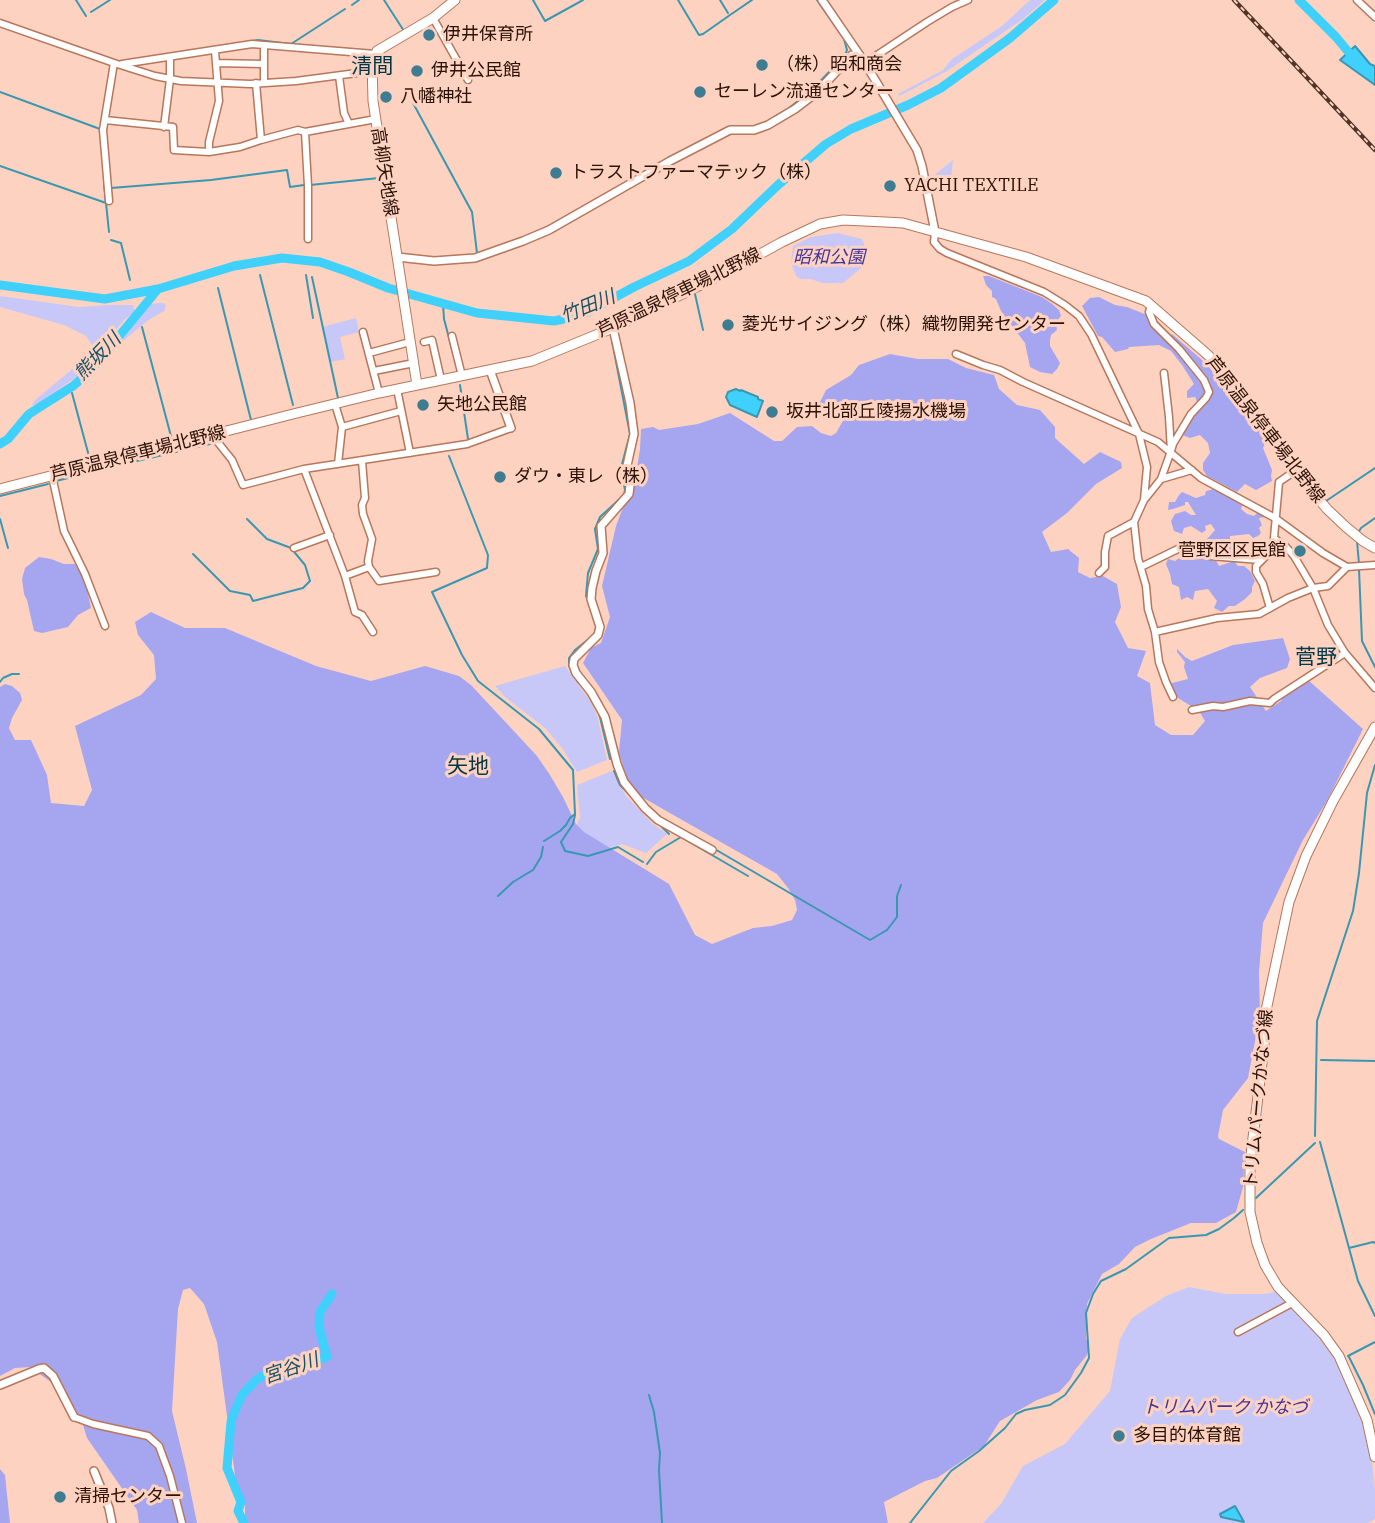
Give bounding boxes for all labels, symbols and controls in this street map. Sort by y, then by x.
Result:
place label: 伊井保育所 [443,24,533,46]
marker: 伊井保育所 [421,27,437,43]
district label: 清間 [351,54,393,80]
place label: （株）昭和商会 [776,54,902,76]
marker: （株）昭和商会 [754,57,770,73]
place label: 伊井公民館 [431,60,521,82]
marker: 伊井公民館 [409,63,425,79]
place label: セーレン流通センター [714,81,894,103]
marker: セーレン流通センター [692,84,708,100]
place label: 八幡神社 [400,86,472,108]
marker: 八幡神社 [378,89,394,105]
street label: 高柳矢地線 [366,126,402,218]
place label: トラストファーマテック（株） [570,162,822,184]
marker: トラストファーマテック（株） [548,165,564,181]
place label: YACHI TEXTILE [904,175,1038,197]
marker: YACHI TEXTILE [882,178,898,194]
street label: 芦原温泉停車場北野線 [593,244,765,342]
park label: 昭和公園 [793,247,865,269]
water label: 竹田川 [557,286,619,328]
place label: 菱光サイジング（株）織物開発センター [742,314,1066,336]
marker: 菱光サイジング（株）織物開発センター [720,317,736,333]
water label: 熊坂川 [70,329,126,385]
street label: 芦原温泉停車場北野線 [1201,352,1329,508]
place label: 矢地公民館 [437,394,527,416]
marker: 矢地公民館 [415,397,431,413]
place label: 坂井北部丘陵揚水機場 [786,401,966,423]
marker: 坂井北部丘陵揚水機場 [764,404,780,420]
street label: 芦原温泉停車場北野線 [48,422,228,486]
place label: ダウ・東レ（株） [514,466,658,488]
marker: ダウ・東レ（株） [492,469,508,485]
place label: 菅野区区民館 [1178,540,1286,562]
marker: 菅野区区民館 [1292,543,1308,559]
district label: 菅野 [1295,645,1337,671]
district label: 矢地 [447,754,489,780]
street label: トリムパークかなづ線 [1240,1008,1278,1190]
water label: 宮谷川 [260,1349,322,1389]
park label: トリムパーク かなづ [1142,1397,1308,1419]
place label: 多目的体育館 [1133,1425,1241,1447]
marker: 多目的体育館 [1111,1428,1127,1444]
place label: 清掃センター [74,1486,182,1508]
marker: 清掃センター [52,1489,68,1505]

